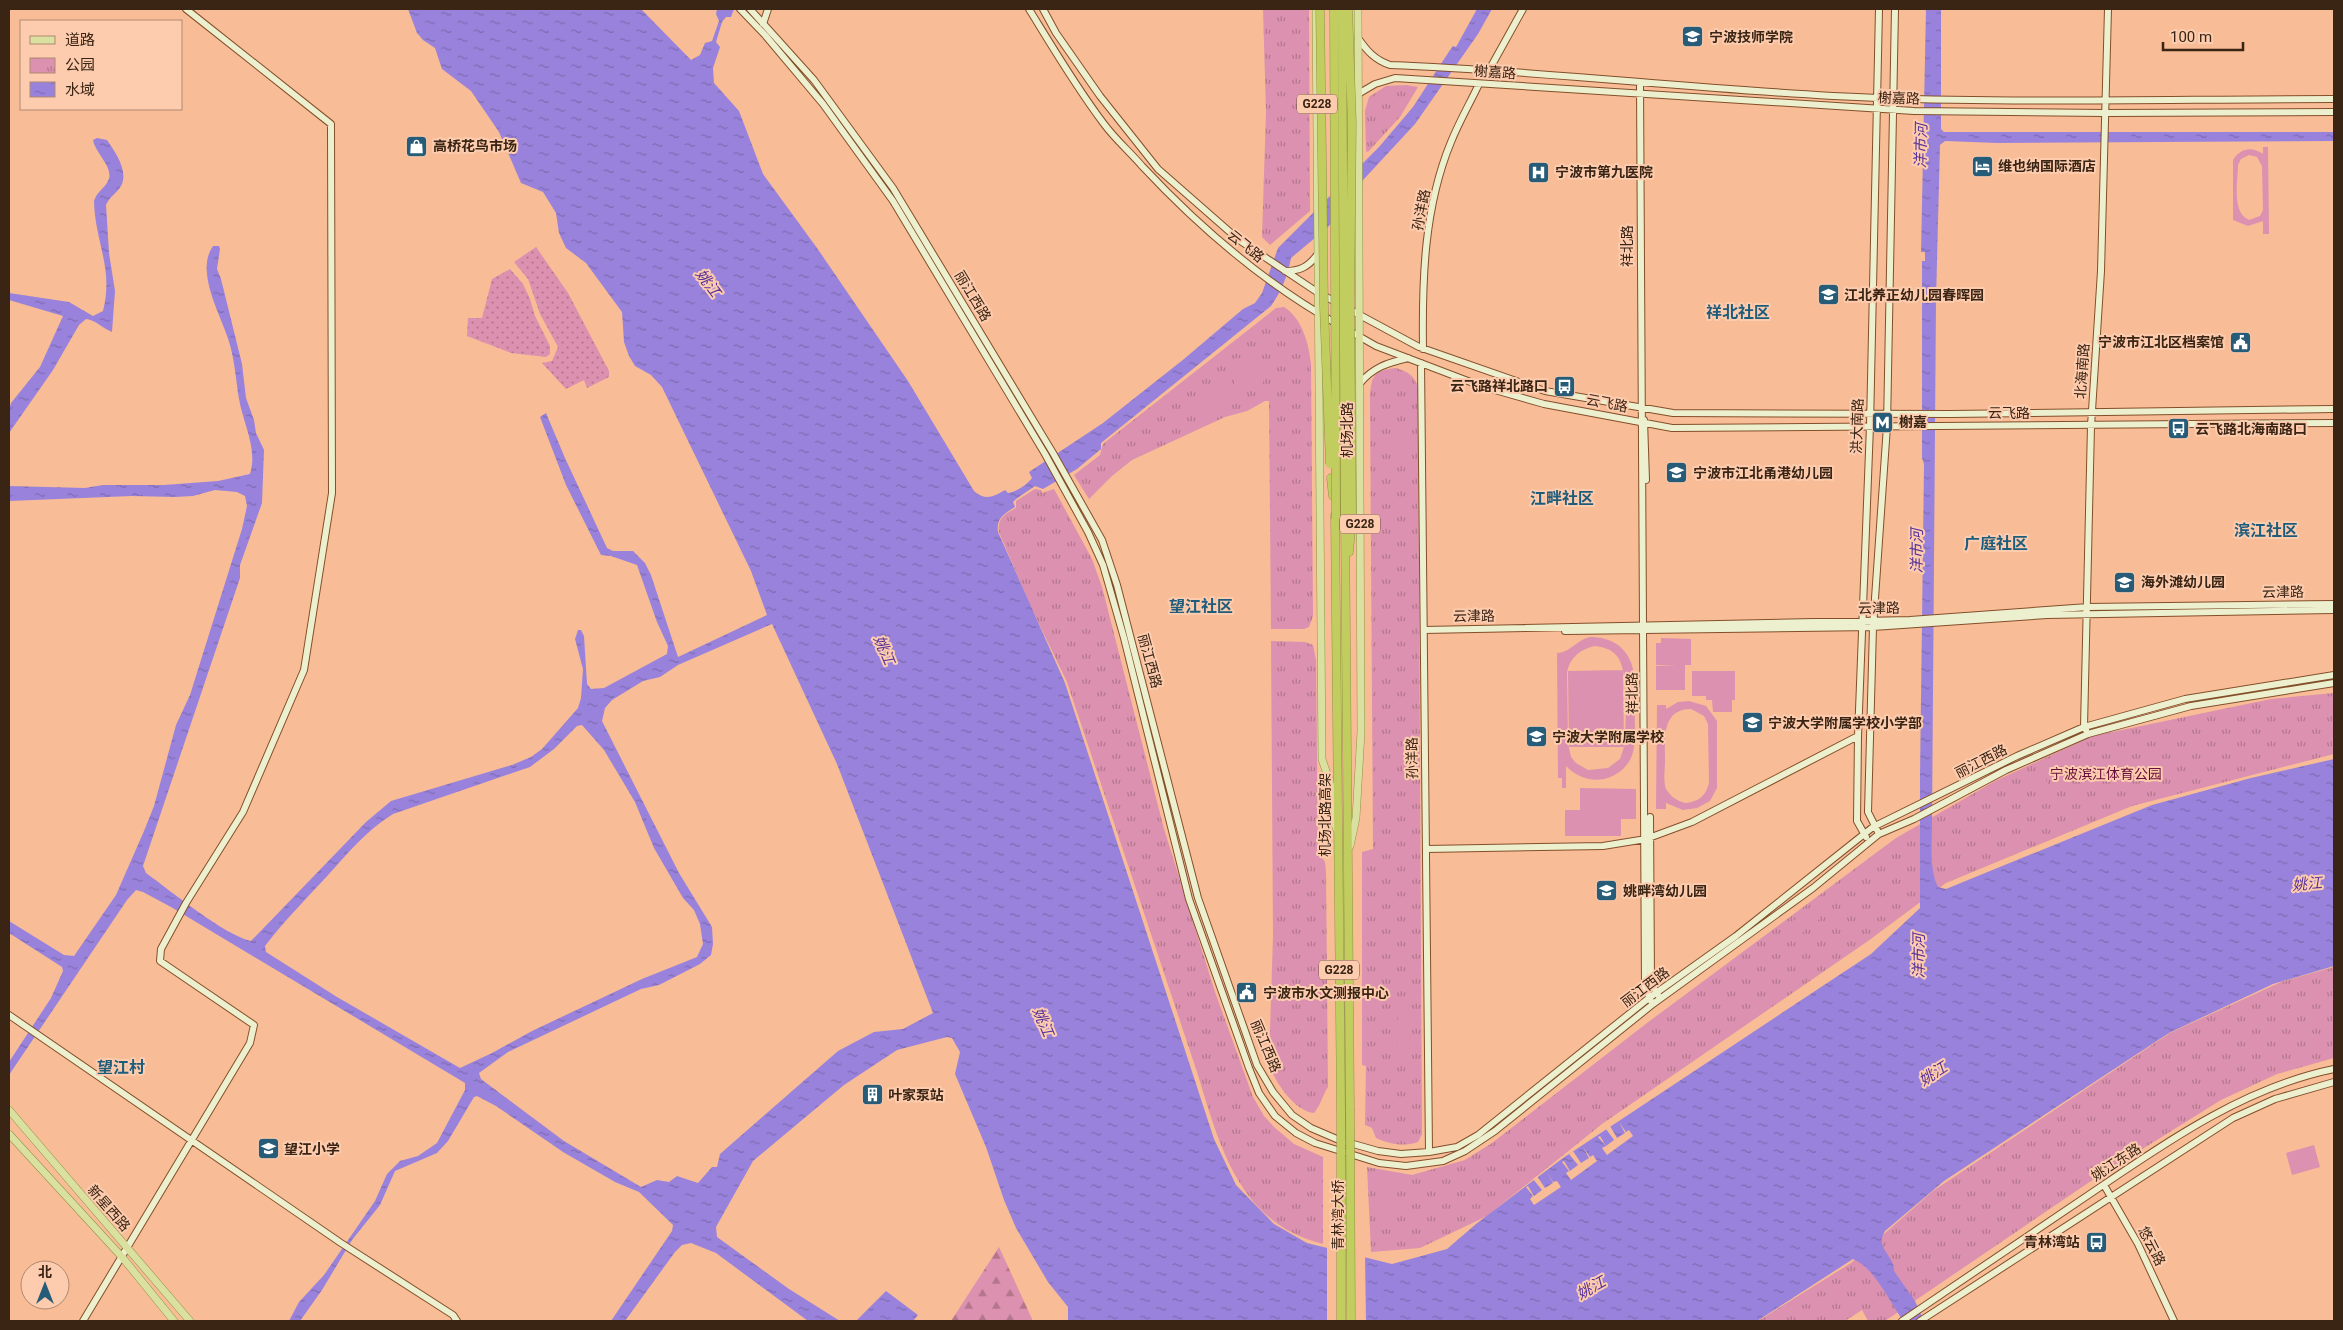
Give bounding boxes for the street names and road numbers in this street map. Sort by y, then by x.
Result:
street label: 榭嘉路 [1473,63,1517,81]
street label: 榭嘉路 [1878,89,1920,107]
road number: G228 [1297,95,1337,114]
street label: 孙洋路 [1409,188,1433,232]
street label: 祥北路 [1619,225,1635,267]
street label: 云飞路 [1225,227,1267,265]
street label: 丽江西路 [952,268,994,324]
street label: 北海南路 [2072,343,2092,399]
street label: 云飞路 [1585,391,1629,415]
street label: 洪大南路 [1848,398,1866,454]
street label: 机场北路 [1339,402,1355,458]
street label: 云飞路 [1988,405,2030,421]
road number: G228 [1340,514,1380,534]
street label: 云津路 [2262,584,2304,600]
street label: 云津路 [1858,600,1900,616]
street label: 云津路 [1453,608,1495,624]
street label: 丽江西路 [1135,632,1165,690]
street label: 祥北路 [1624,672,1640,714]
street label: 孙洋路 [1404,737,1420,779]
street label: 丽江西路 [1952,741,2010,781]
street label: 机场北路高架 [1317,773,1333,857]
road number: G228 [1319,960,1359,980]
street label: 丽江西路 [1618,964,1672,1010]
street label: 丽江西路 [1248,1017,1284,1075]
street label: 姚江东路 [2088,1140,2144,1184]
street label: 青林湾大桥 [1330,1180,1346,1250]
street label: 新星西路 [85,1182,133,1234]
street label: 悠云路 [2135,1224,2169,1268]

